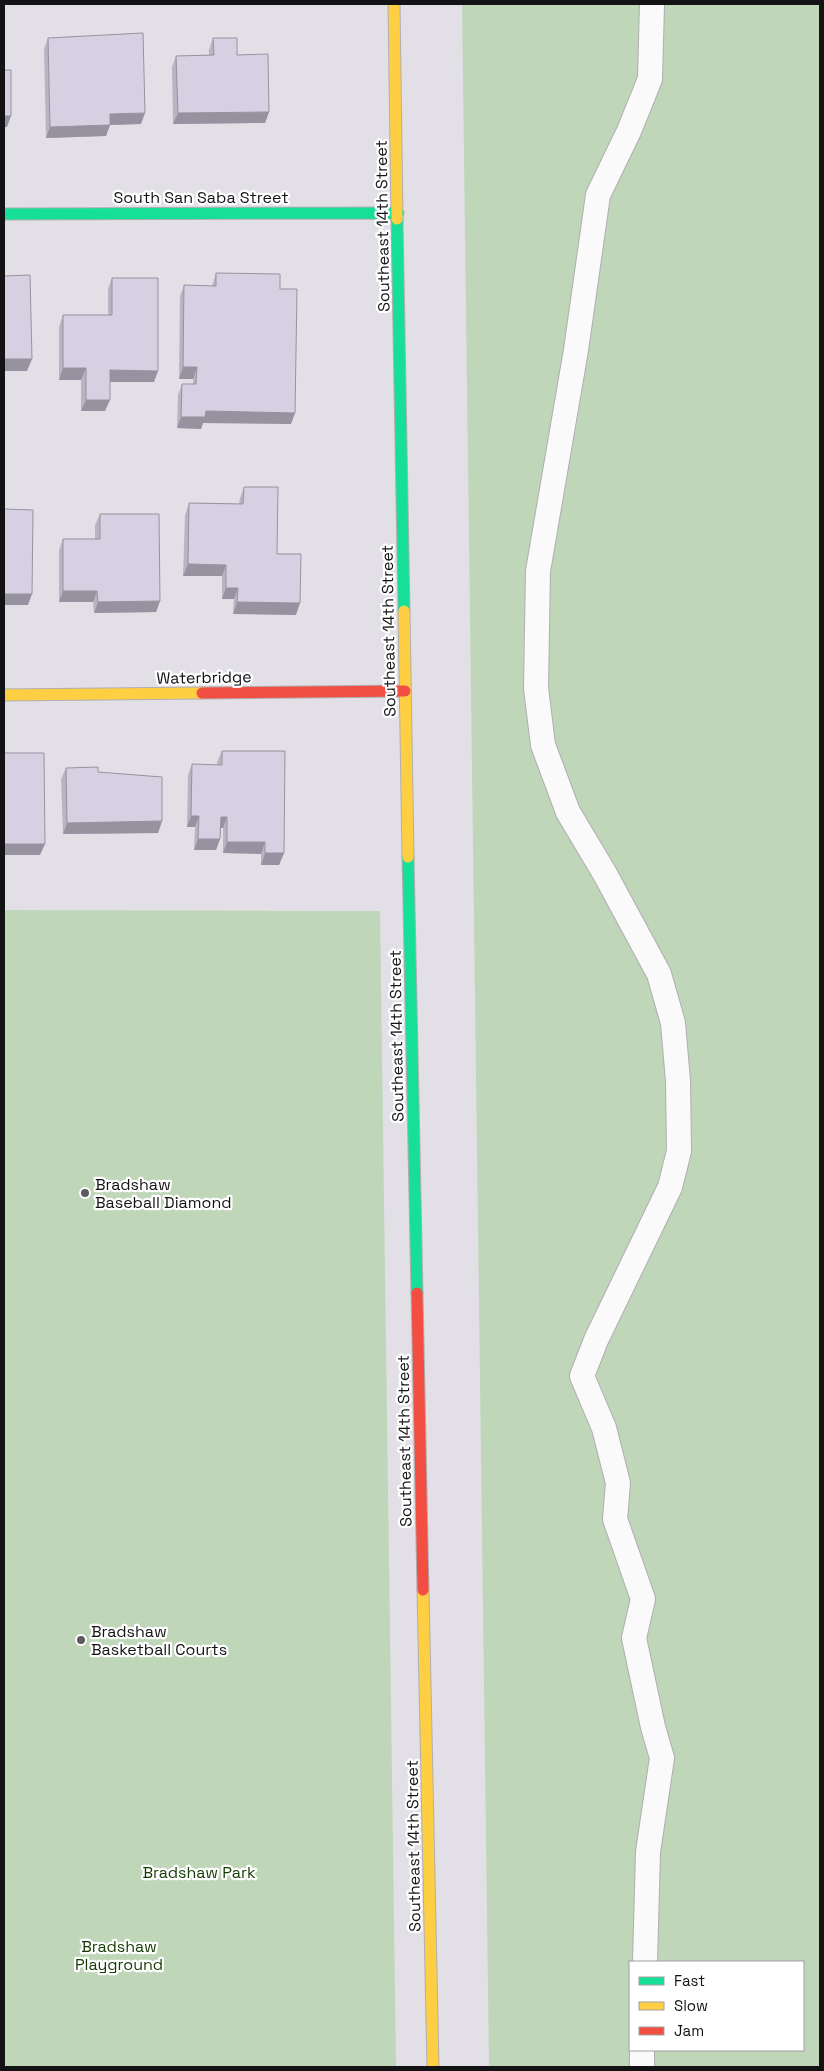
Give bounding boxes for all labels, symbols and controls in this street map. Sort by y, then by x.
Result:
street label: Southeast 14th Street [371,140,394,312]
street label: South San Saba Street [113,187,289,208]
street label: Southeast 14th Street [377,545,400,717]
street label: Waterbridge [156,666,252,689]
street label: Southeast 14th Street [385,950,408,1122]
place label: Bradshaw Baseball Diamond [95,1174,232,1213]
marker: Bradshaw Baseball Diamond [79,1187,91,1199]
street label: Southeast 14th Street [393,1355,416,1527]
place label: Bradshaw Basketball Courts [91,1621,227,1660]
marker: Bradshaw Basketball Courts [75,1634,87,1646]
street label: Southeast 14th Street [402,1760,425,1932]
park label: Bradshaw Park [142,1862,256,1883]
park label: Bradshaw Playground [75,1936,163,1975]
legend [629,1961,804,2051]
text: Fast [674,1971,705,1990]
text: Slow [674,1996,708,2015]
text: Jam [674,2021,704,2040]

